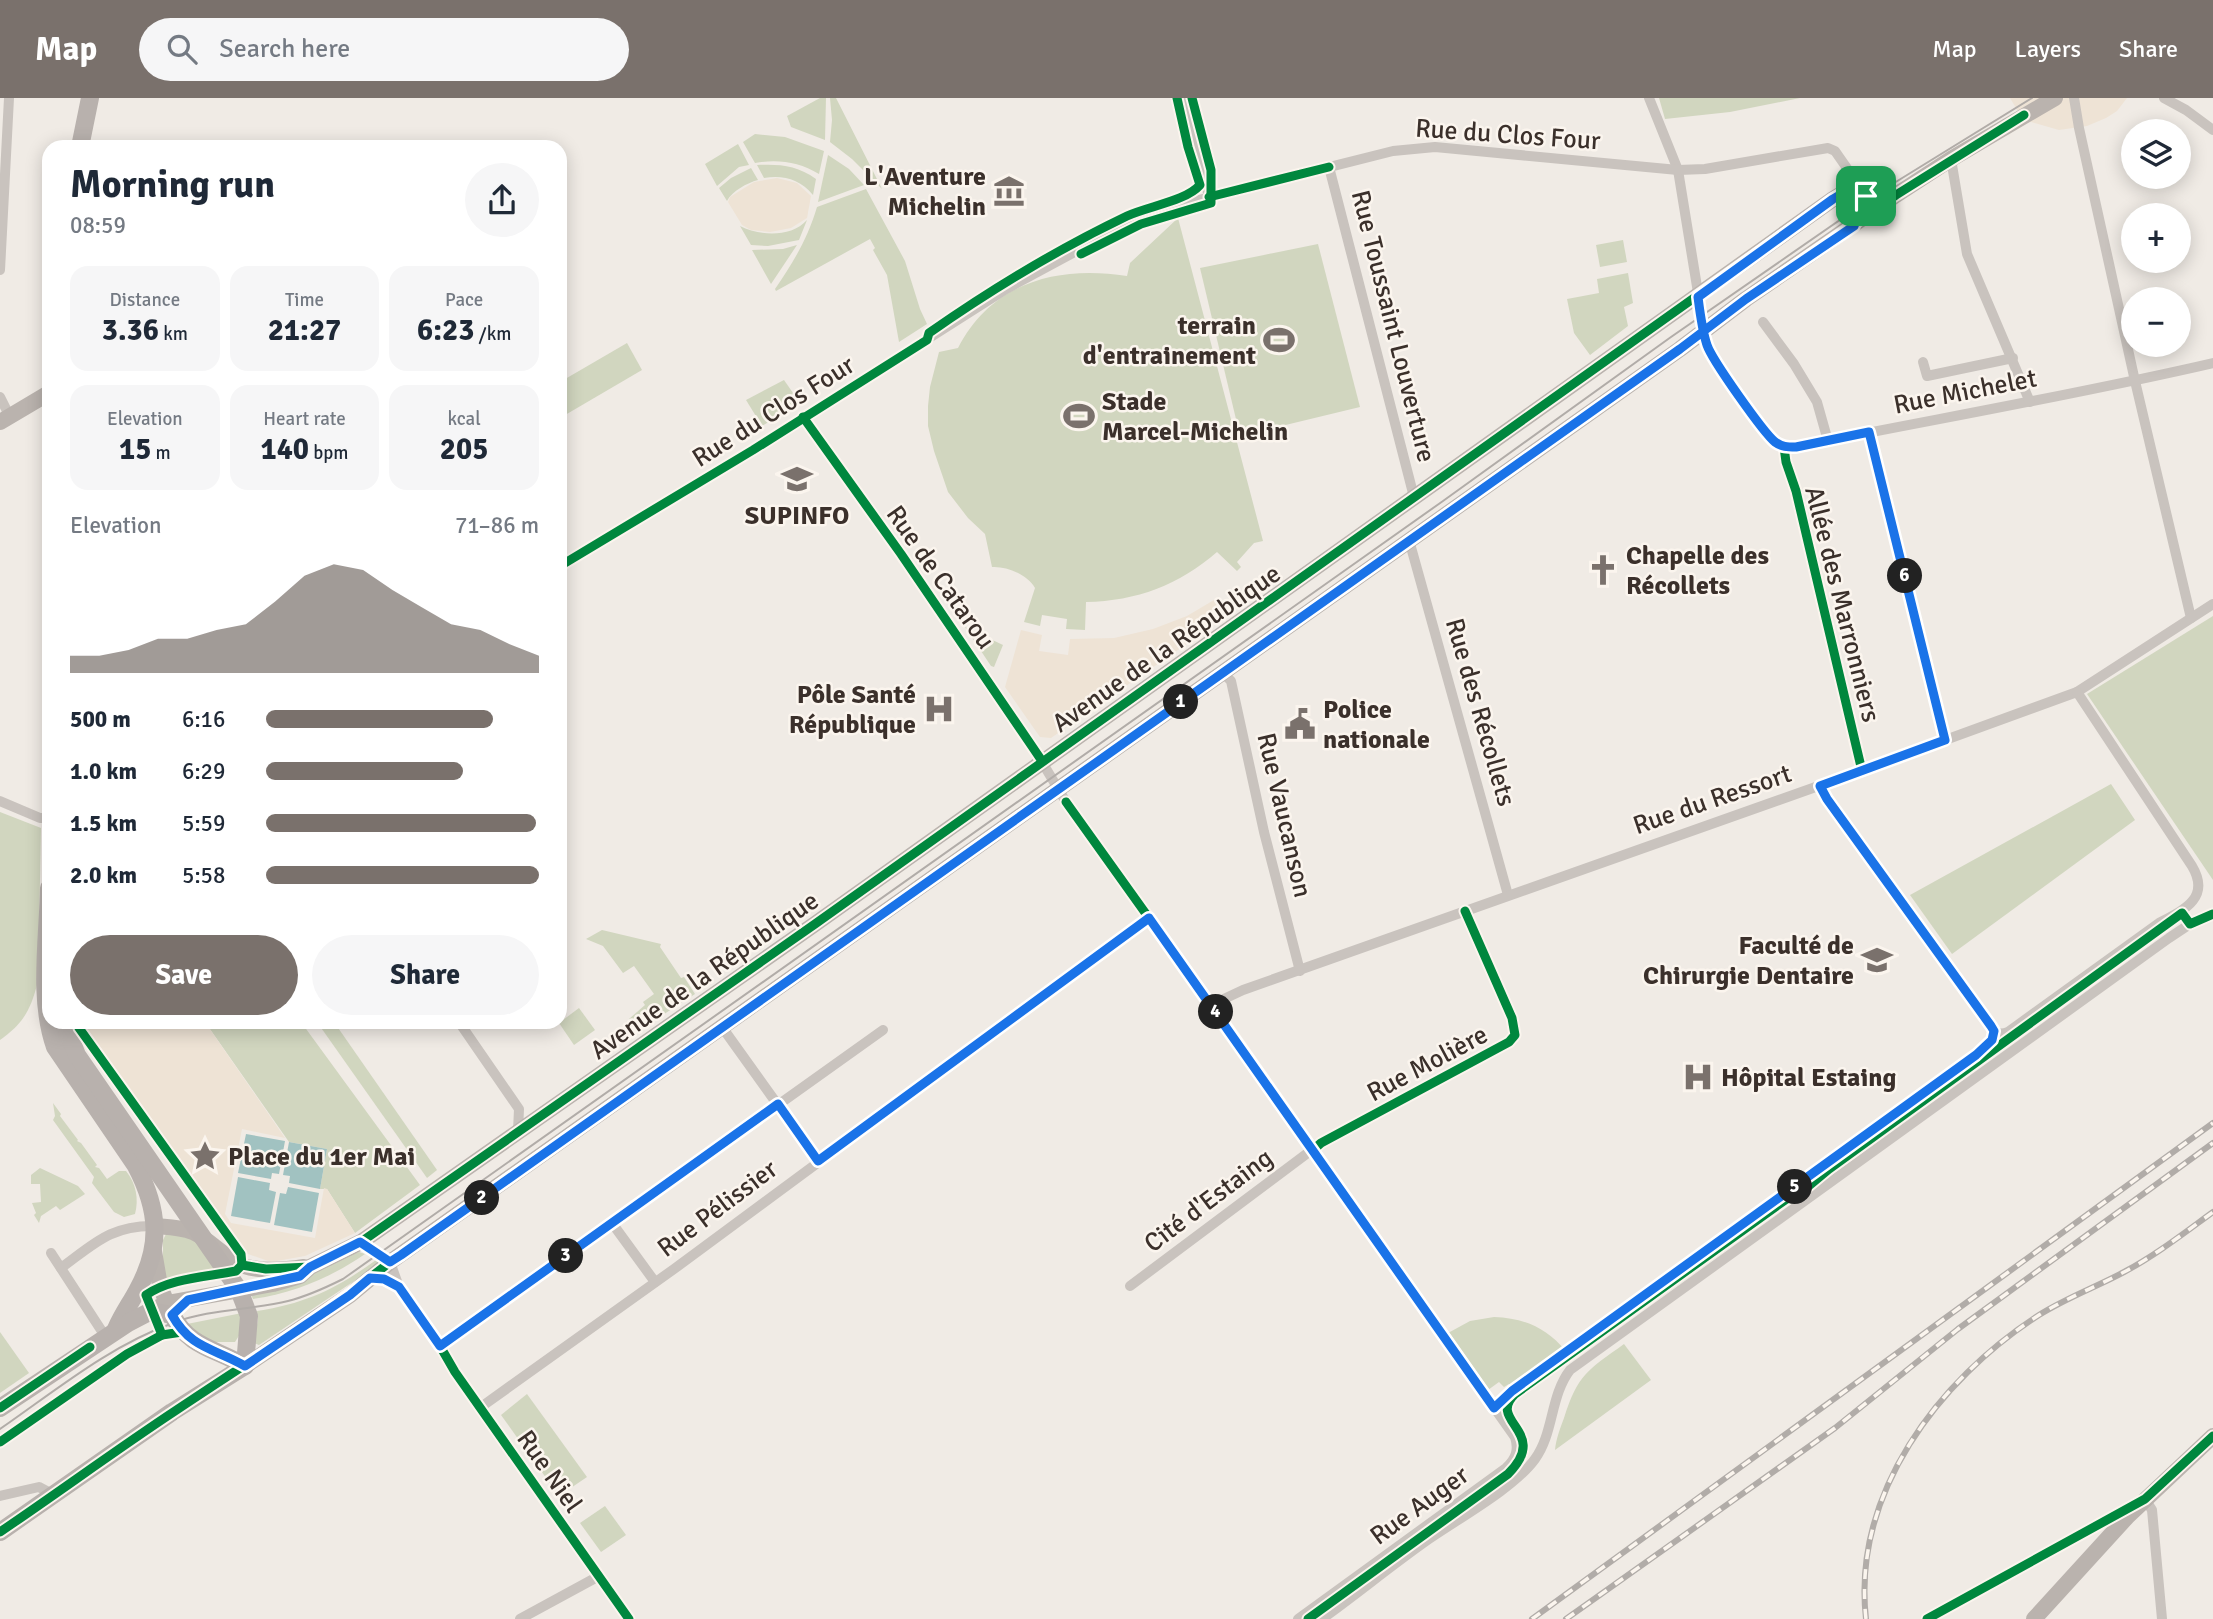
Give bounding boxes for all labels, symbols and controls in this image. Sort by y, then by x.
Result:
search box [139,18,629,81]
text: Map [35,29,97,70]
icon: search [163,30,201,68]
text: Search here [219,33,350,65]
text: Map [1932,34,1977,64]
text: Layers [2015,34,2081,64]
text: Share [2119,34,2178,64]
street label: Rue du Clos Four [1414,113,1602,157]
map controls [2121,119,2191,357]
button: layers [2121,119,2191,189]
text: Morning run [70,161,275,208]
place label: L'Aventure Michelin [864,161,986,223]
button: share [465,163,539,237]
pin [1836,166,1896,226]
museum icon: L'Aventure Michelin [992,174,1026,208]
icon: arrive [1847,177,1885,215]
street label: Rue Toussaint Louverture [1344,187,1442,465]
button: + [2121,203,2191,273]
text: 08:59 [70,211,126,240]
button: − [2121,287,2191,357]
text: Distance [109,288,180,312]
text: Time [285,288,324,312]
text: Pace [445,288,483,312]
place label: terrain d'entrainement [1083,310,1256,372]
text: 3.36 [102,312,159,349]
text: 21:27 [268,312,341,349]
text: 6:23 [417,312,474,349]
text: km [159,322,188,346]
text: /km [474,322,511,346]
sports icon: terrain d'entrainement [1262,323,1296,357]
street label: Rue du Clos Four [686,349,861,475]
street label: Rue Michelet [1891,362,2039,422]
place label: Stade Marcel-Michelin [1102,386,1288,448]
sports icon: Stade Marcel-Michelin [1062,399,1096,433]
text: Elevation [107,407,183,431]
text: Heart rate [263,407,346,431]
text: kcal [448,407,481,431]
text: 15 [119,431,151,468]
text: 140 [260,431,309,468]
text: 205 [440,431,488,468]
text: m [151,441,171,465]
text: bpm [309,441,349,465]
school or university icon: SUPINFO [780,462,814,496]
street label: Allée des Marronniers [1797,483,1887,725]
place label: SUPINFO [745,500,849,532]
street label: Rue de Catarou [879,500,1001,656]
text: Elevation [70,511,162,540]
text: 71–86 m [455,511,539,540]
place label: Chapelle des Récollets [1626,540,1769,602]
church icon: Chapelle des Récollets [1586,553,1620,587]
street label: Avenue de la République [1046,558,1287,740]
pin: 6 [1888,559,1923,594]
text: 6 [1899,563,1910,587]
street label: Rue des Récollets [1438,615,1522,810]
place label: Pôle Santé République [789,679,916,741]
pin: 1 [1164,684,1198,720]
text: 1 [1175,689,1186,713]
hospital icon: Pôle Santé République [922,692,956,726]
place label: Police nationale [1323,694,1430,756]
text: 500 m [70,705,131,734]
text: 6:16 [182,705,225,734]
public building icon: Police nationale [1283,707,1317,741]
street label: Rue Vaucanson [1250,730,1319,901]
text: 1.0 km [70,757,137,786]
text: 6:29 [182,757,225,786]
street label: Rue du Ressort [1629,758,1796,842]
text: 1.5 km [70,809,137,838]
text: 5:59 [182,809,225,838]
text: 2.0 km [70,861,137,890]
text: 5:58 [182,861,225,890]
street label: Avenue de la République [584,885,825,1067]
place label: Faculté de Chirurgie Dentaire [1643,930,1854,992]
button: Save [70,935,298,1015]
button: Share [312,935,539,1015]
school or university icon: Faculté de Chirurgie Dentaire [1860,943,1894,977]
pin: 4 [1198,995,1234,1030]
text: 4 [1210,999,1221,1023]
street label: Rue Molière [1362,1019,1493,1109]
hospital icon: Hôpital Estaing [1681,1060,1715,1094]
place label: Hôpital Estaing [1721,1062,1897,1094]
place icon: Place du 1er Mai [188,1139,222,1173]
place label: Place du 1er Mai [228,1141,415,1173]
street label: Cité d'Estaing [1138,1142,1279,1260]
street label: Rue Pélissier [651,1153,784,1264]
pin: 5 [1778,1170,1812,1204]
text: 5 [1789,1174,1800,1198]
pin: 2 [464,1180,500,1216]
text: 2 [476,1185,487,1209]
pin: 3 [548,1238,584,1274]
text: 3 [560,1243,571,1267]
street label: Rue Niel [509,1424,589,1519]
street label: Rue Auger [1364,1459,1475,1552]

